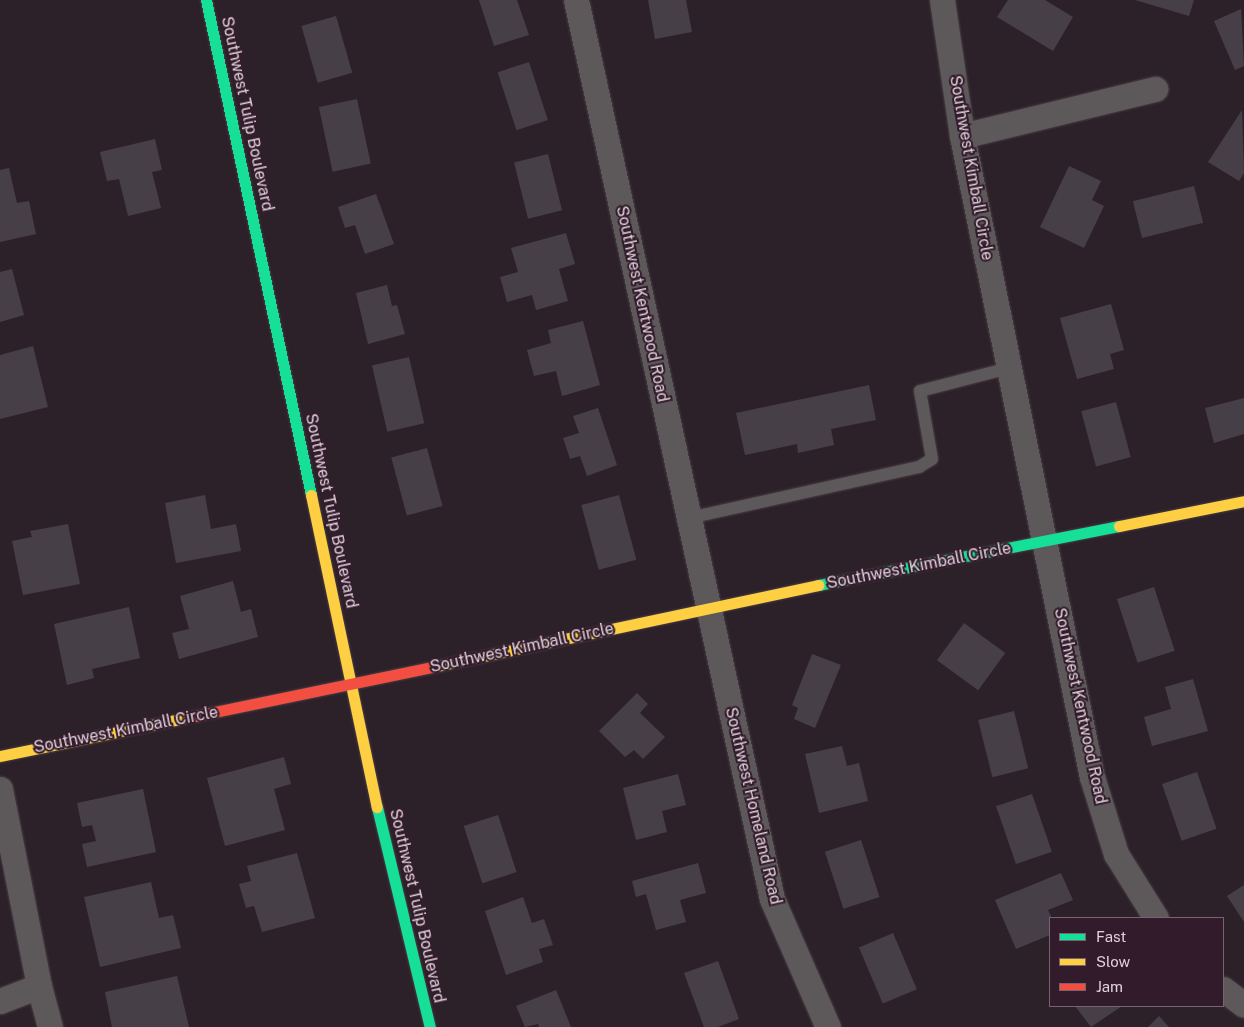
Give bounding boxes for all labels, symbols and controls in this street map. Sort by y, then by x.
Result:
street label: Southwest Tulip Boulevard [217,15,277,213]
street label: Southwest Kimball Circle [945,74,997,262]
street label: Southwest Kentwood Road [612,204,672,404]
street label: Southwest Tulip Boulevard [301,412,361,610]
street label: Southwest Kimball Circle [825,539,1013,593]
street label: Southwest Kentwood Road [1050,606,1110,806]
street label: Southwest Kimball Circle [428,619,616,677]
street label: Southwest Kimball Circle [32,703,220,757]
street label: Southwest Homeland Road [721,706,785,906]
street label: Southwest Tulip Boulevard [385,807,449,1005]
legend [1049,917,1224,1007]
text: Fast [1096,928,1126,945]
text: Slow [1096,953,1130,970]
text: Jam [1096,978,1123,995]

